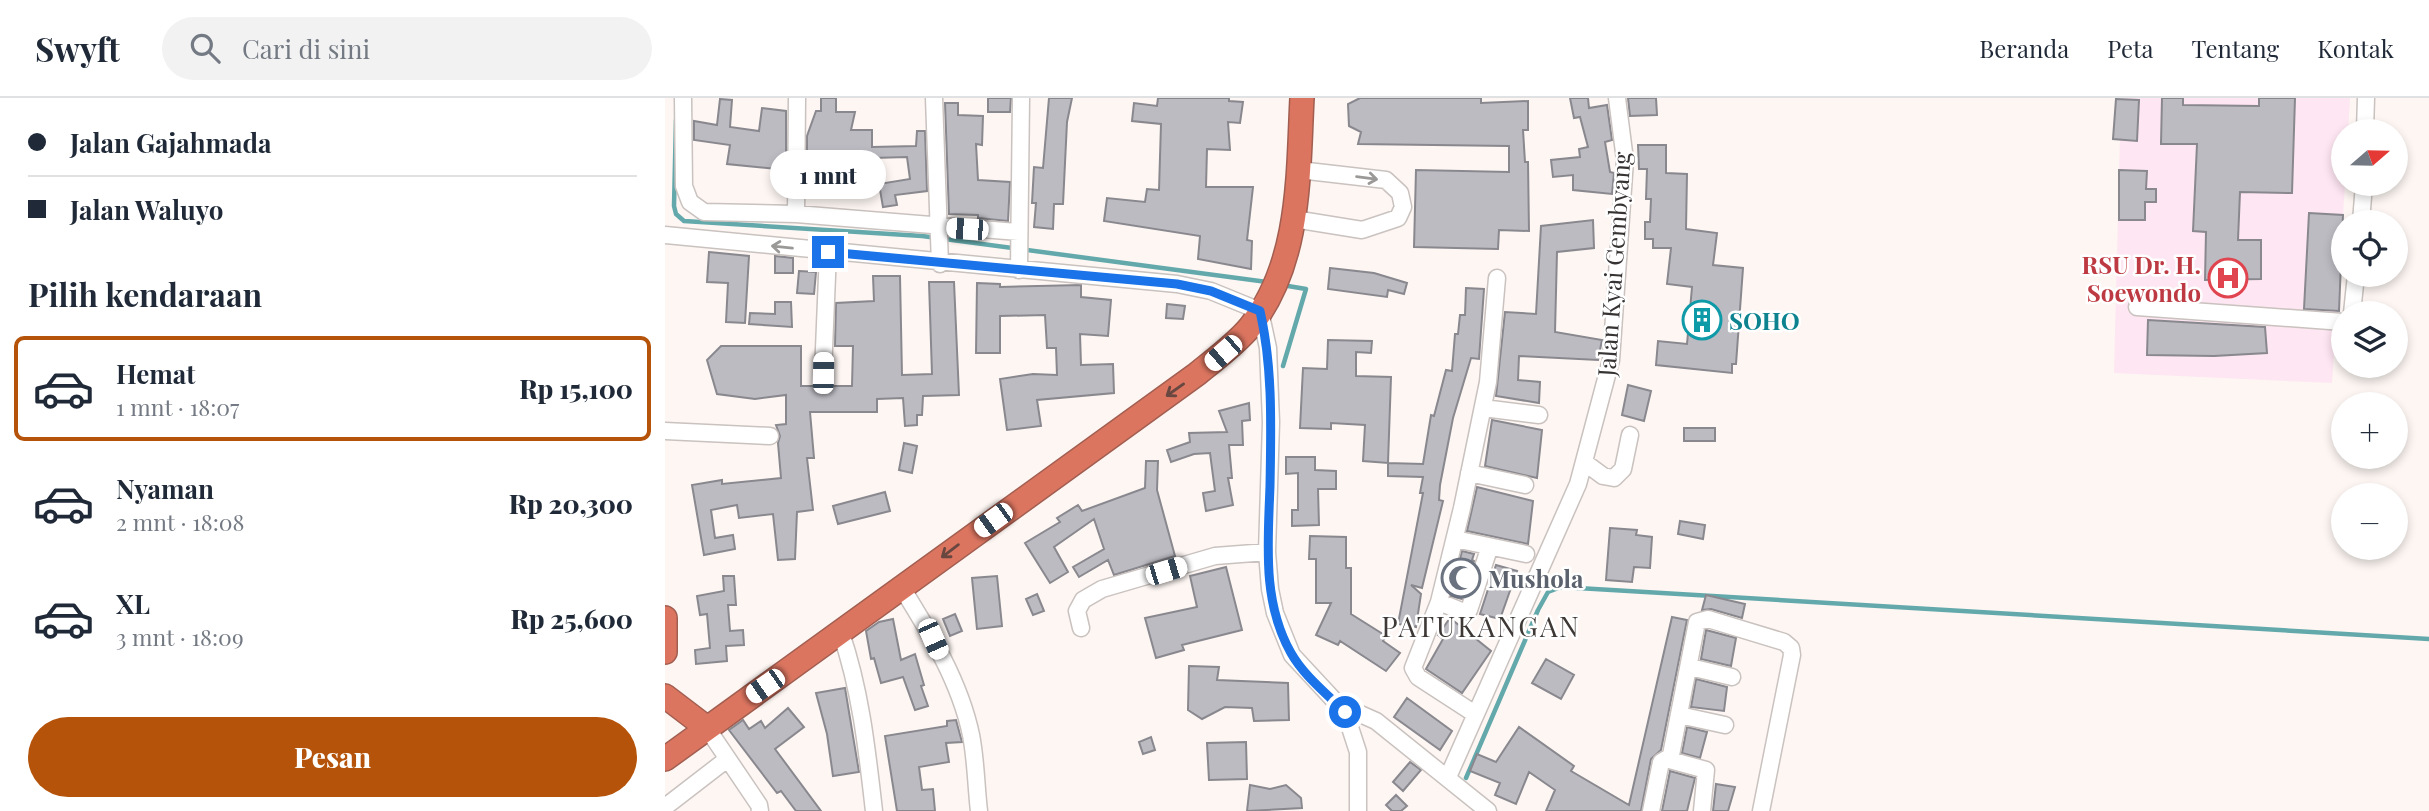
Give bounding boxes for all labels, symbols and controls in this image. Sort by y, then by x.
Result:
search box [162,17,652,80]
text: Swyft [35,26,120,70]
icon: search [186,29,224,67]
text: Cari di sini [242,31,370,66]
text: Beranda [1979,32,2069,64]
text: Peta [2107,32,2154,64]
text: Tentang [2192,32,2279,64]
text: Kontak [2317,32,2394,64]
north arrow [2331,119,2408,196]
map controls [2331,119,2408,560]
text: Jalan Gajahmada [70,125,272,160]
callout: 1 mnt [770,150,886,200]
street label: Jalan Kyai Gembyang [1589,150,1637,378]
text: 1 mnt [799,159,857,190]
one-way arrow [1355,171,1377,184]
text: Jalan Waluyo [70,192,223,227]
button: locate [2331,210,2408,287]
car [946,217,989,241]
route end [812,236,844,268]
one-way arrow [771,240,793,253]
place label: RSU Dr. H. Soewondo [2082,248,2201,308]
hospital icon: RSU Dr. H. Soewondo [2207,257,2249,299]
text: Pilih kendaraan [28,272,262,315]
building icon: SOHO [1681,299,1723,341]
button: layers [2331,301,2408,378]
place label: SOHO [1729,304,1800,336]
car [1201,331,1246,375]
car [813,352,834,394]
text: Hemat [116,356,195,391]
icon: car [32,357,95,420]
text: Rp 15,100 [519,371,633,406]
one-way arrow [1166,383,1185,397]
text: 1 mnt · 18:07 [116,391,239,422]
button: + [2331,392,2408,469]
text: Nyaman [116,471,214,506]
icon: car [32,472,95,535]
button: − [2331,483,2408,560]
text: Rp 20,300 [509,486,633,521]
car [970,499,1017,541]
text: 2 mnt · 18:08 [116,506,245,537]
one-way arrow [941,544,960,559]
car [1143,555,1190,587]
mosque icon: Mushola [1440,557,1482,599]
place label: Mushola [1488,562,1584,594]
text: XL [116,586,150,621]
icon: car [32,587,95,650]
text: Rp 25,600 [510,601,633,636]
district label: PATUKANGAN [1381,607,1581,644]
car [915,616,952,662]
text: 3 mnt · 18:09 [116,621,244,652]
car [742,665,789,707]
route start [1329,696,1361,728]
button: Pesan [28,717,637,797]

